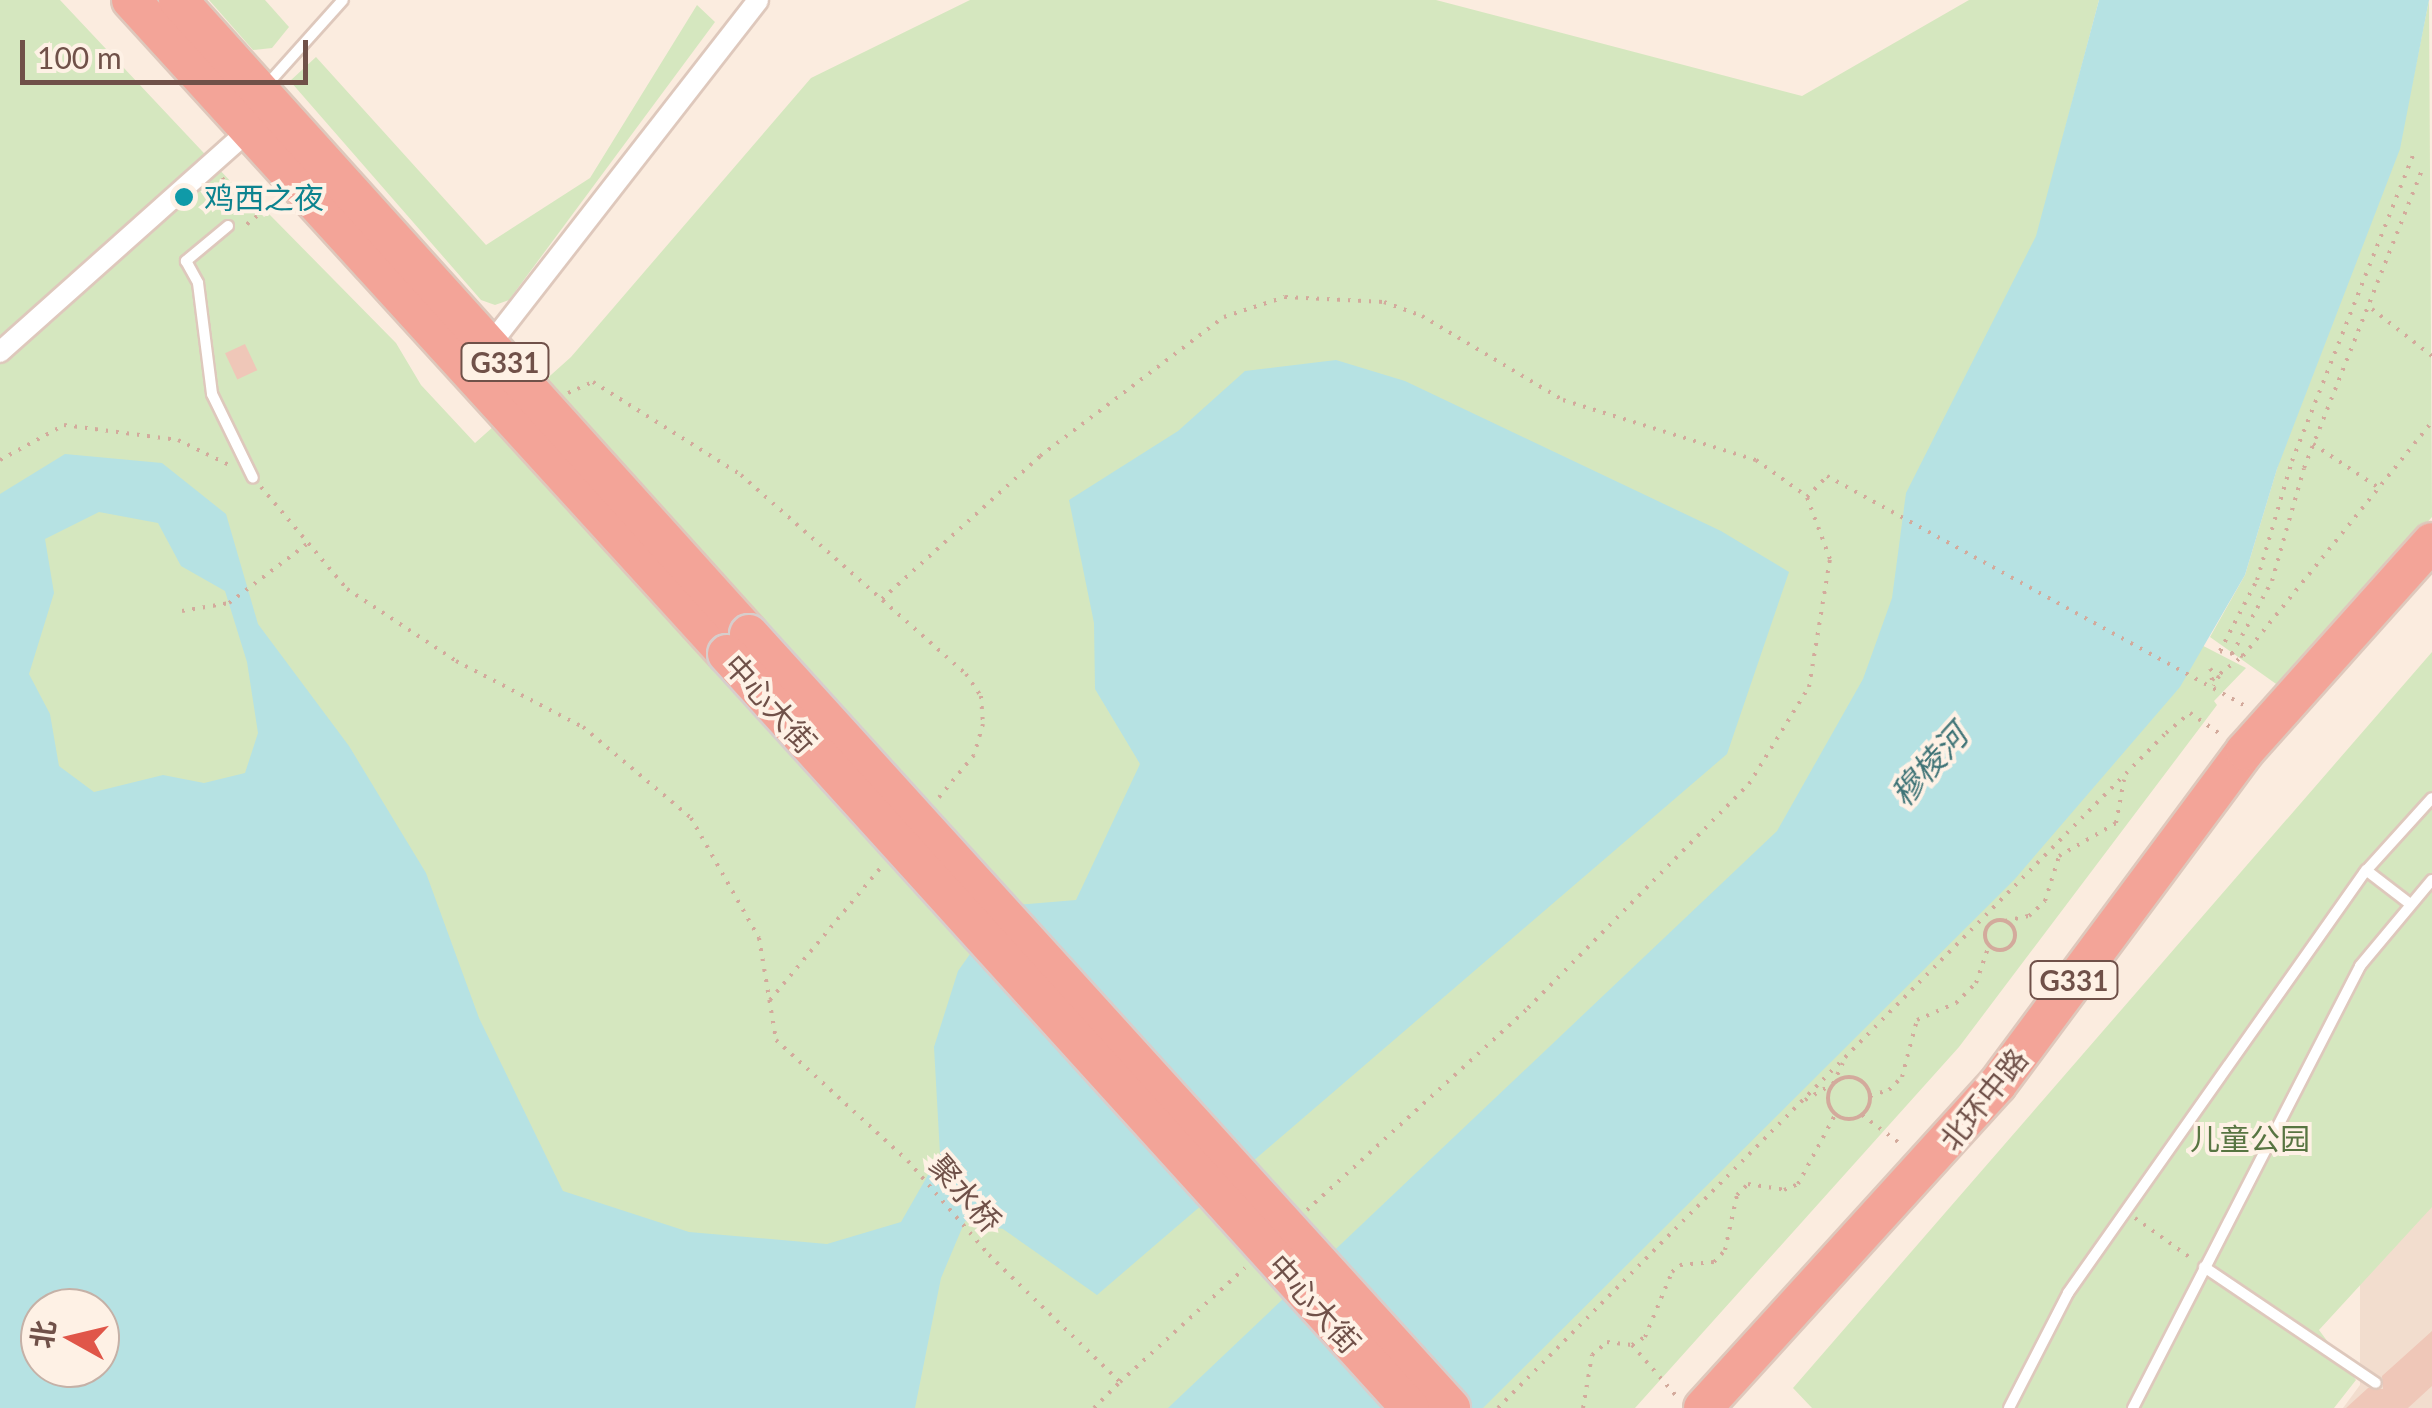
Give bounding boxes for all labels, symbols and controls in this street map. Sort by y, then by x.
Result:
scale bar [25,20,312,82]
text: 100 m [37,39,122,75]
place label: 鸡西之夜 [204,179,324,215]
marker: 鸡西之夜 [173,186,195,208]
road number: G331 [460,339,550,385]
street label: 中心大街 [717,646,825,760]
water label: 穆棱河 [1883,716,1975,814]
road number: G331 [2029,957,2119,1003]
street label: 北环中路 [1931,1041,2035,1157]
park label: 儿童公园 [2190,1120,2310,1156]
street label: 聚水桥 [923,1147,1009,1239]
street label: 中心大街 [1261,1246,1369,1360]
north arrow [20,1288,120,1388]
text: 北 [23,1318,61,1350]

